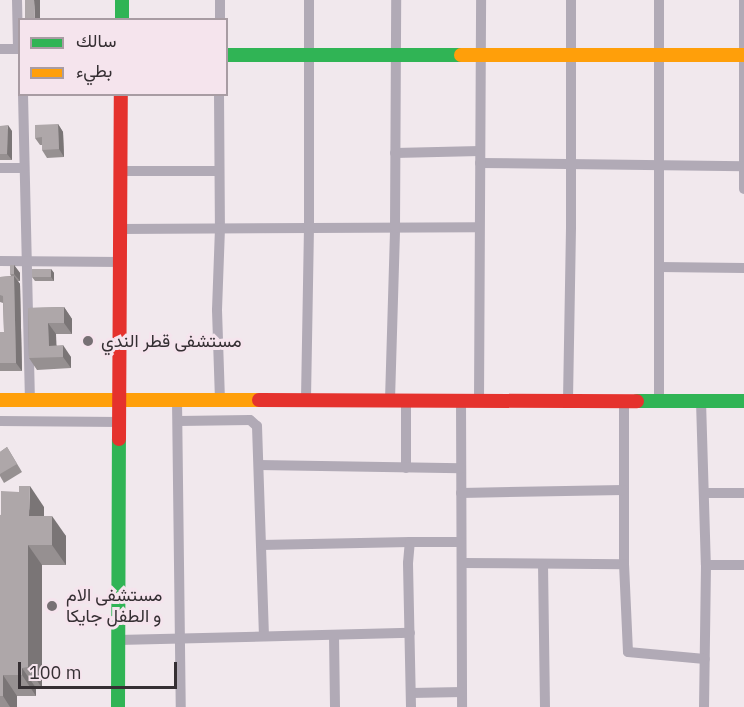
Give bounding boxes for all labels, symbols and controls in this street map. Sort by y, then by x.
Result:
legend [18,18,228,96]
text: سالك [76,29,116,52]
text: بطيء [76,59,112,82]
place label: مستشفى قطر الندي [101,330,242,352]
marker: مستشفى قطر الندي [79,332,97,350]
place label: مستشفى الام و الطفل جايكا [66,585,162,628]
marker: مستشفى الام و الطفل جايكا [43,597,61,615]
scale bar [21,650,180,688]
text: 100 m [29,661,81,684]

